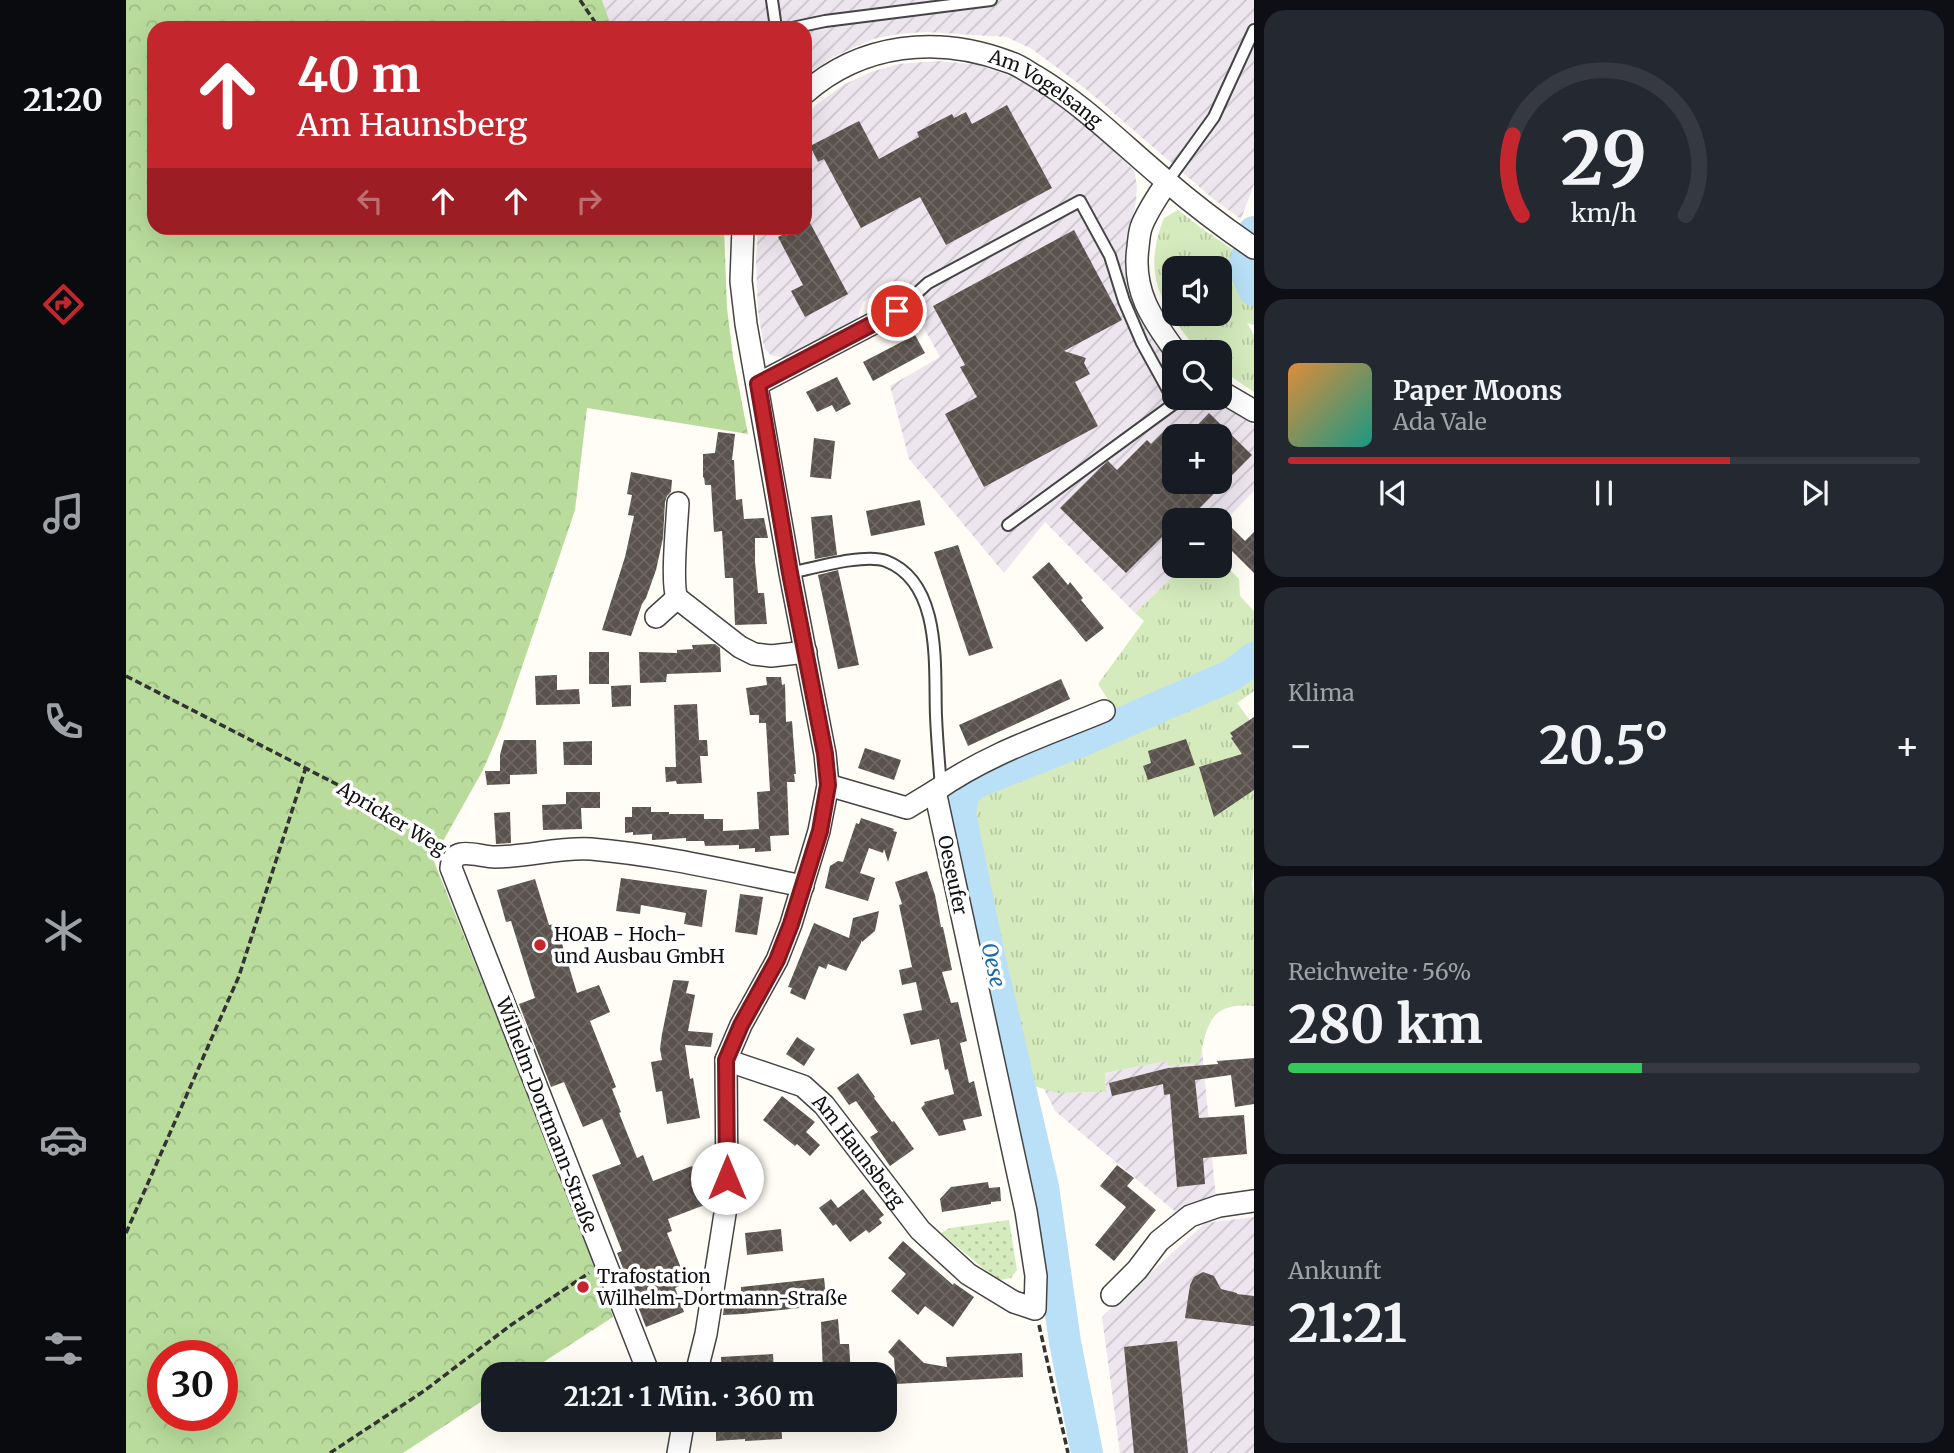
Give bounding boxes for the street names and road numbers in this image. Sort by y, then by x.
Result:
street label: Am Vogelsang [985,44,1108,133]
street label: Apricker Weg [332,776,451,860]
street label: Oeseufer [933,833,973,917]
street label: Wilhelm-Dortmann-Straße [491,993,603,1236]
street label: Am Haunsberg [807,1088,911,1213]

